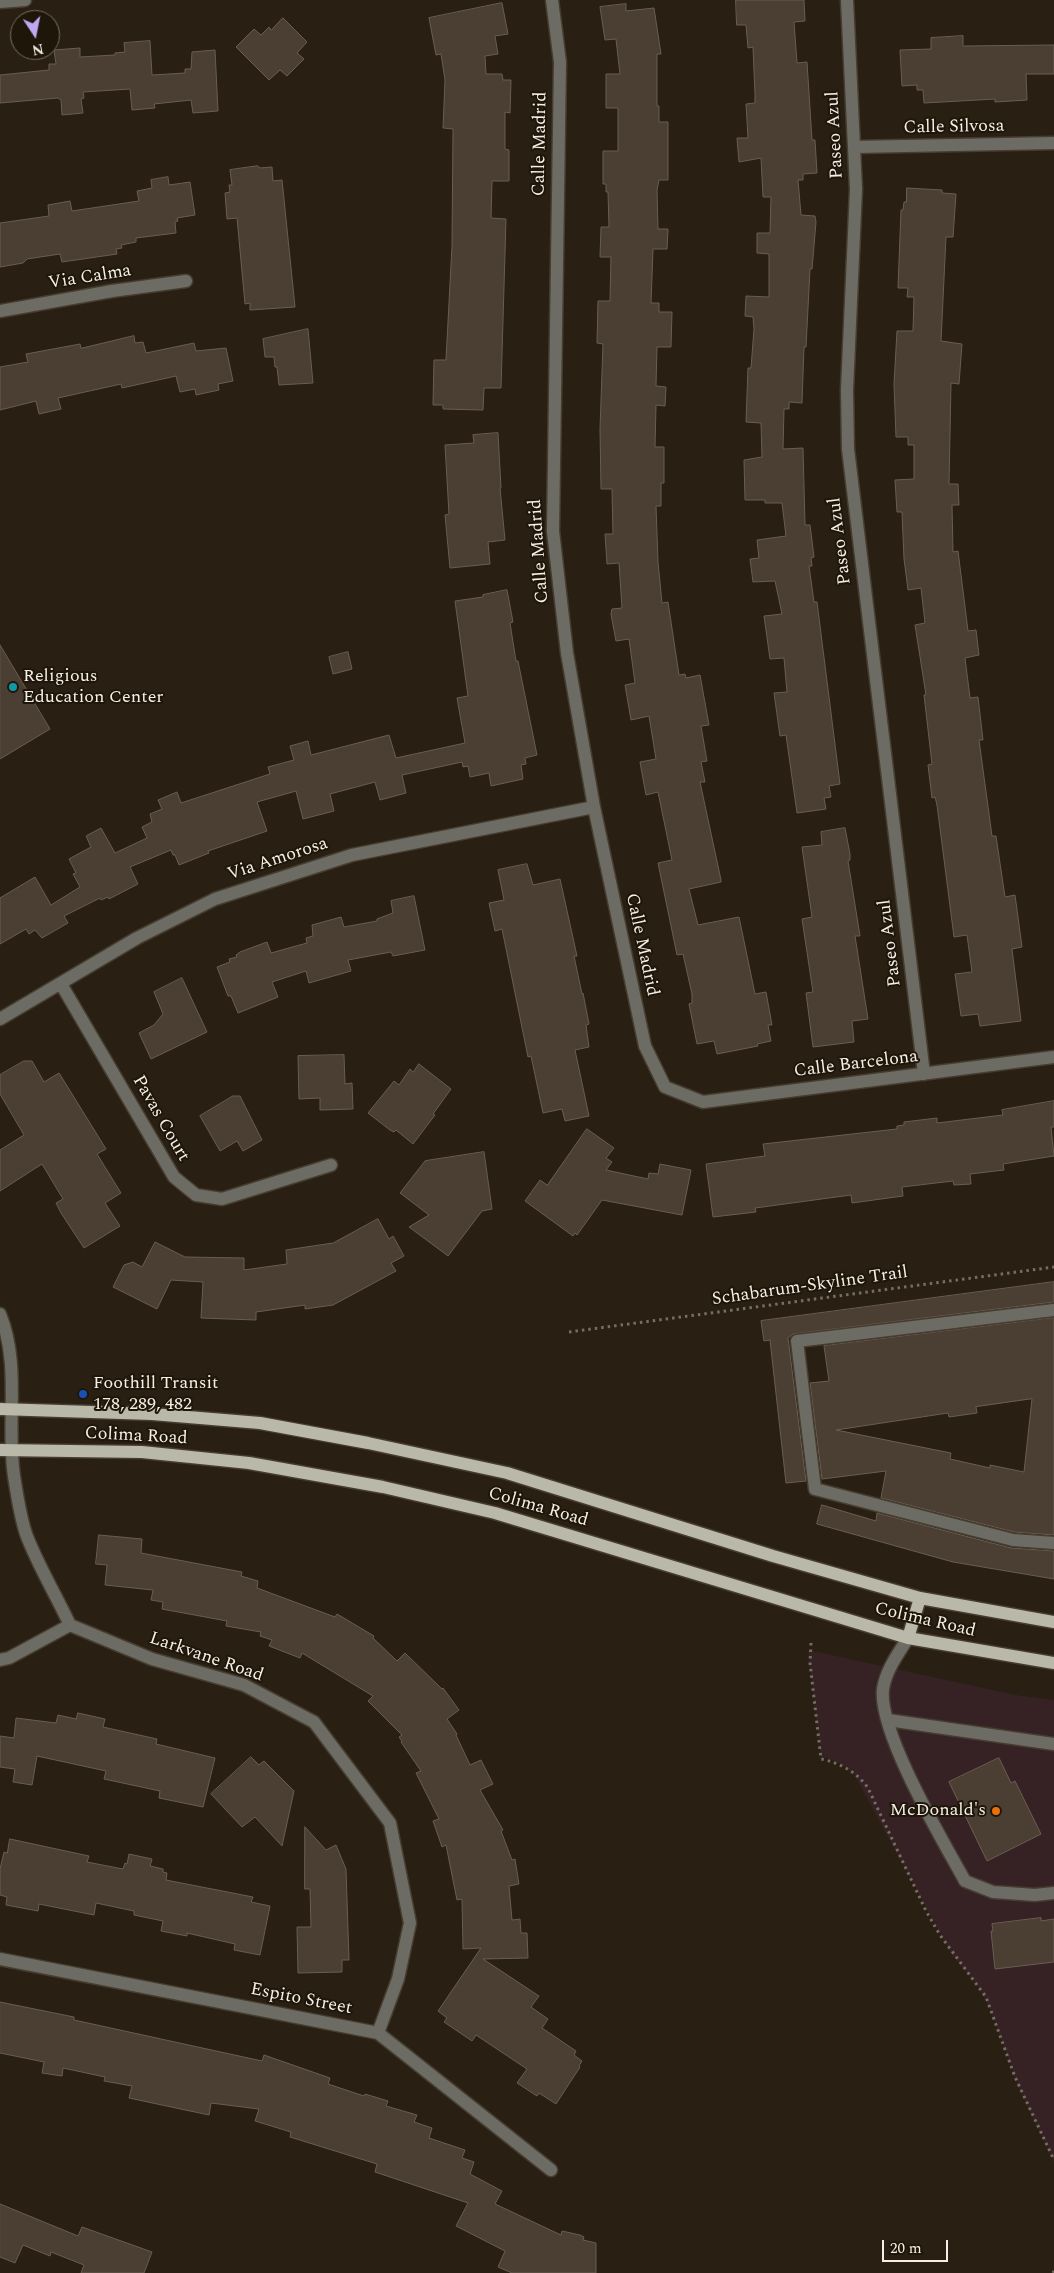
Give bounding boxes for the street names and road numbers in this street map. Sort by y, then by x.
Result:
street label: Paseo Azul [823,91,849,179]
street label: Calle Madrid [529,92,553,196]
street label: Calle Silvosa [903,116,1005,140]
street label: Via Calma [47,261,133,295]
street label: Paseo Azul [825,496,857,586]
street label: Calle Madrid [526,498,554,604]
street label: Via Amorosa [225,834,331,886]
street label: Calle Madrid [620,892,662,998]
street label: Paseo Azul [875,898,907,988]
street label: Calle Barcelona [793,1047,919,1083]
street label: Pavas Court [127,1072,193,1166]
street label: Schabarum-Skyline Trail [711,1263,909,1311]
street label: Colima Road [84,1424,188,1450]
street label: Colima Road [486,1483,590,1533]
street label: Colima Road [872,1599,978,1643]
street label: Larkvane Road [146,1628,266,1688]
street label: Espito Street [248,1980,354,2020]

